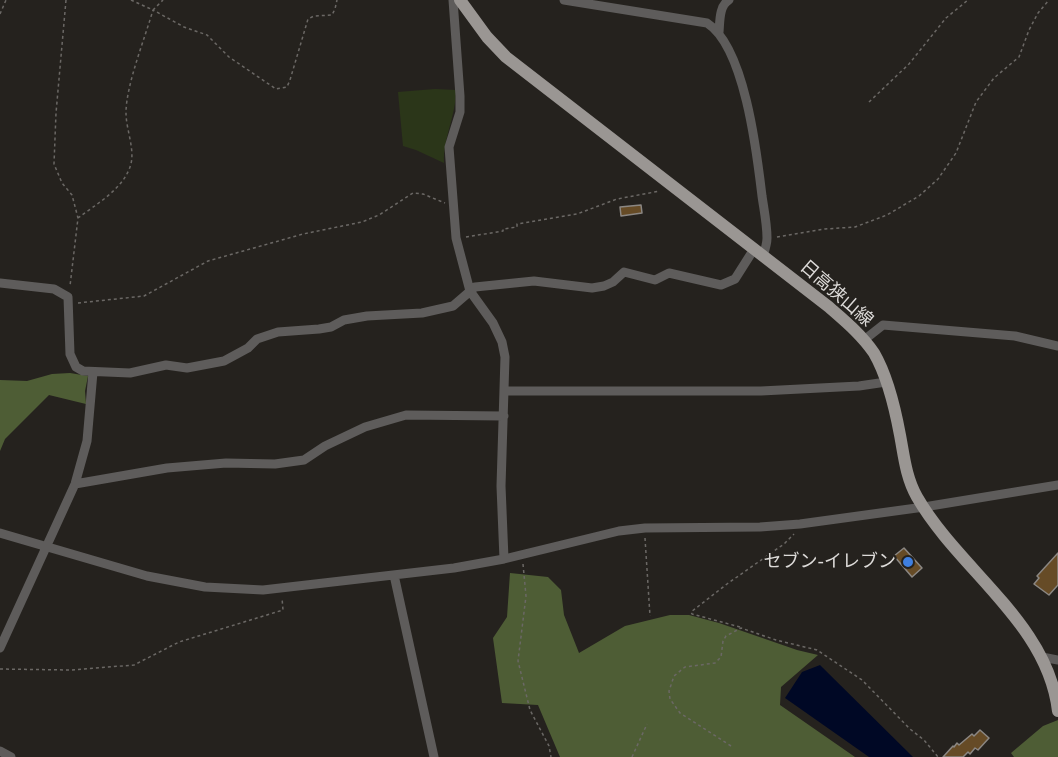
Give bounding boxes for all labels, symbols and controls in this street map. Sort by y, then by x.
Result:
street label: 日高狭山線 [795,256,877,332]
place label: セブン-イレブン [764,551,896,573]
marker: セブン-イレブン [901,555,915,569]

